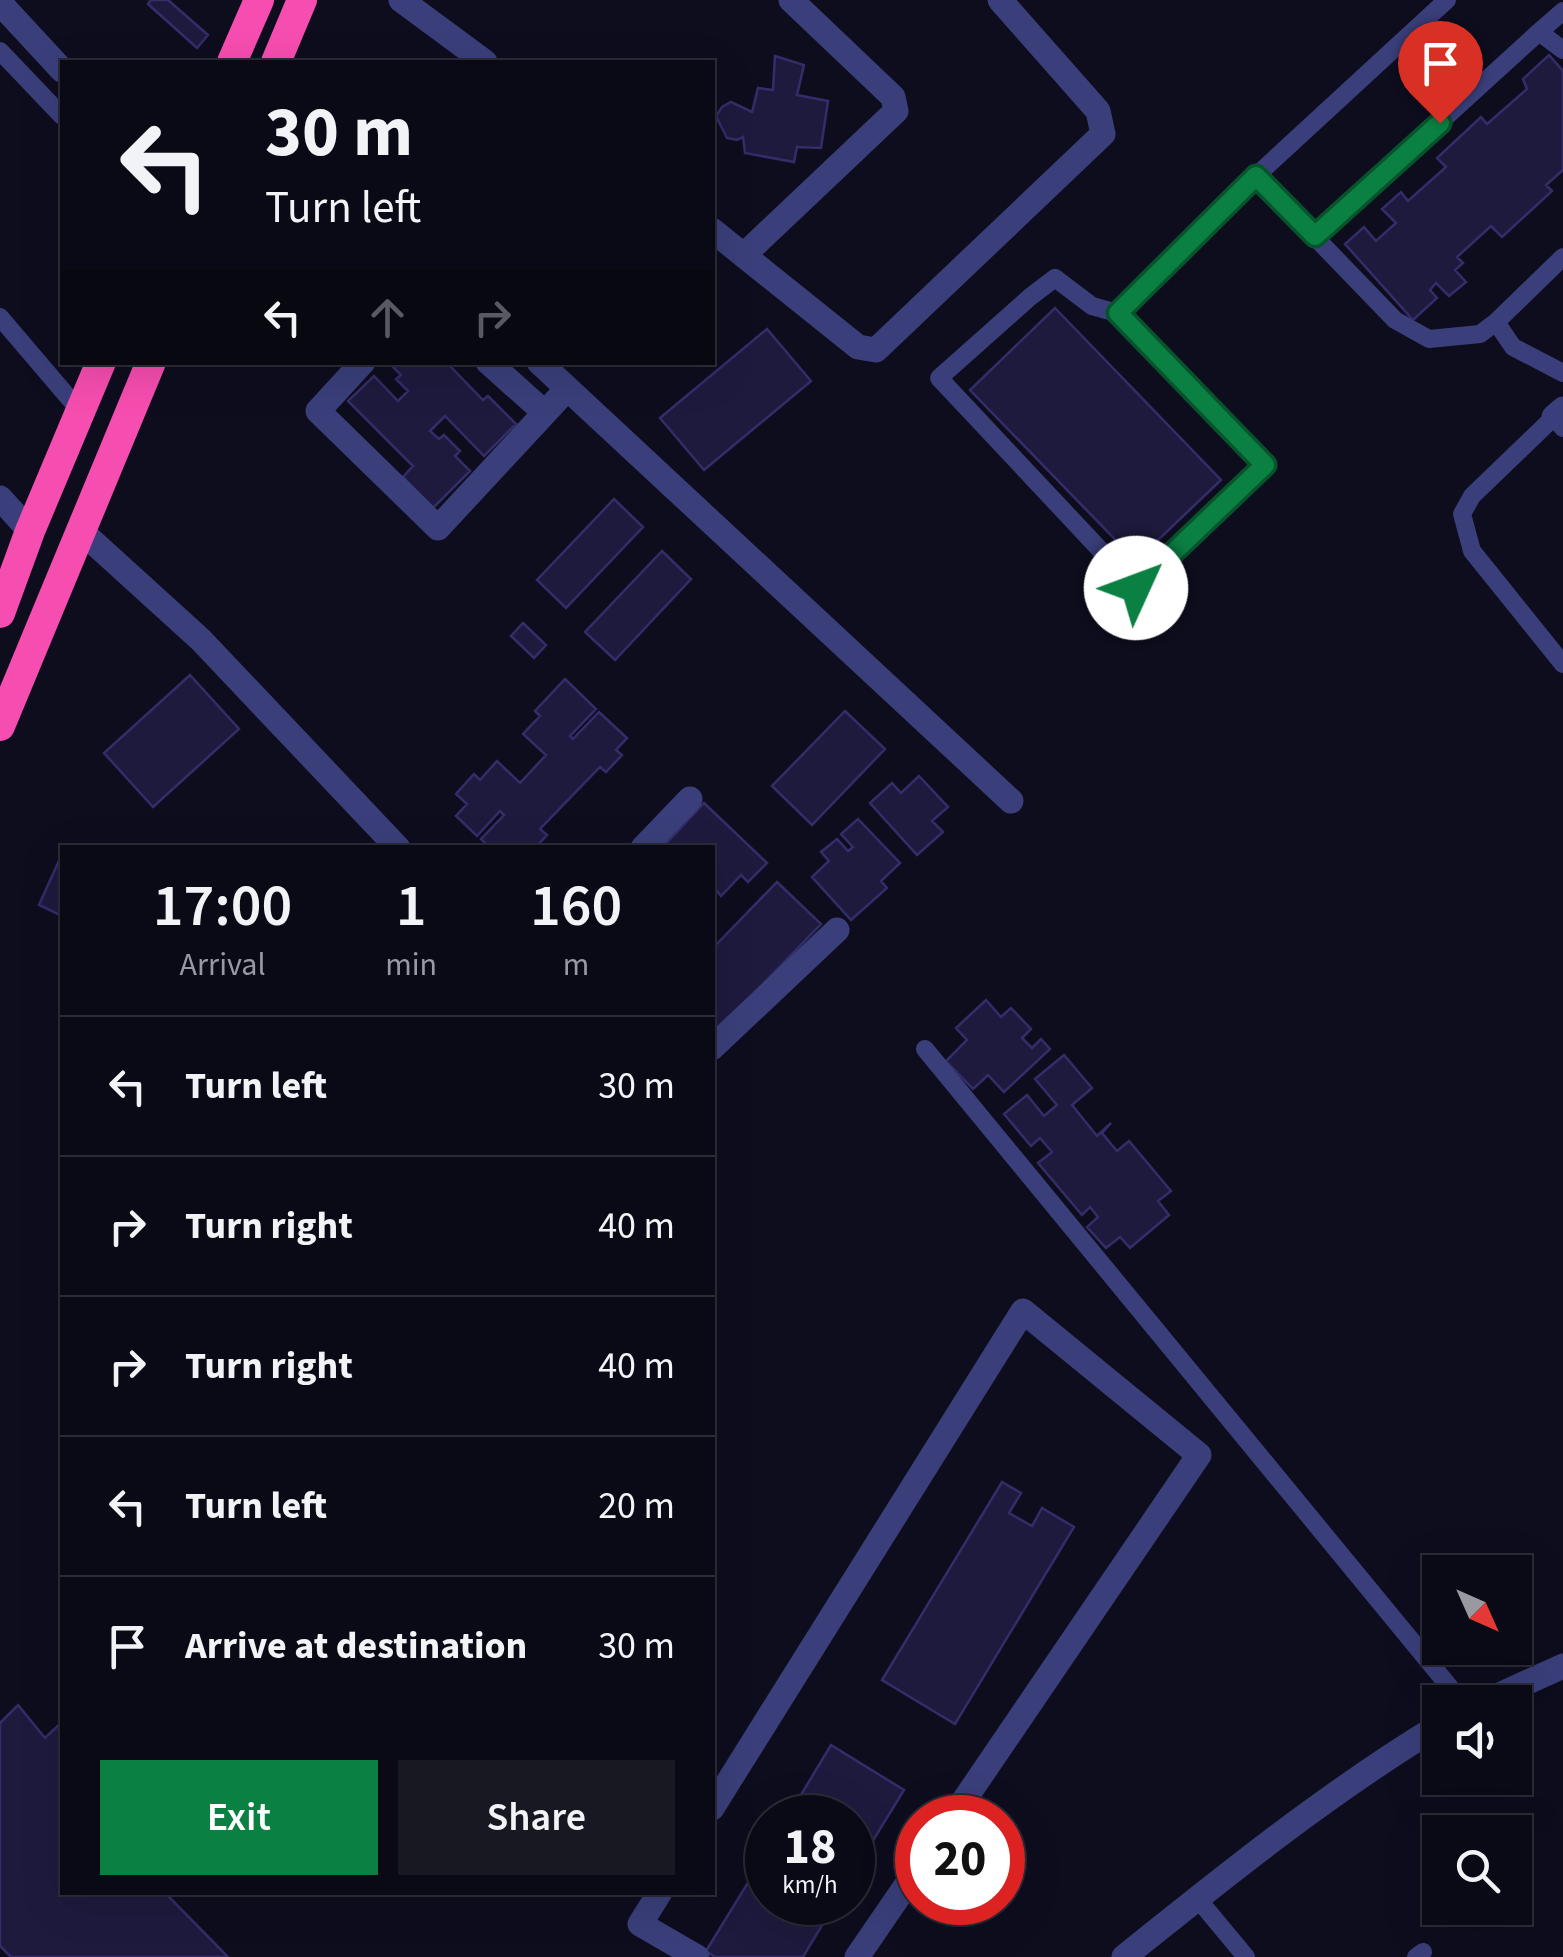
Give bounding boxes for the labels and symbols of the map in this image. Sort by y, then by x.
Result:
pin [1398,21,1483,124]
position arrow [1084,536,1188,640]
north arrow [1422,1555,1532,1665]
speed limit sign: 20 [895,1795,1025,1925]

